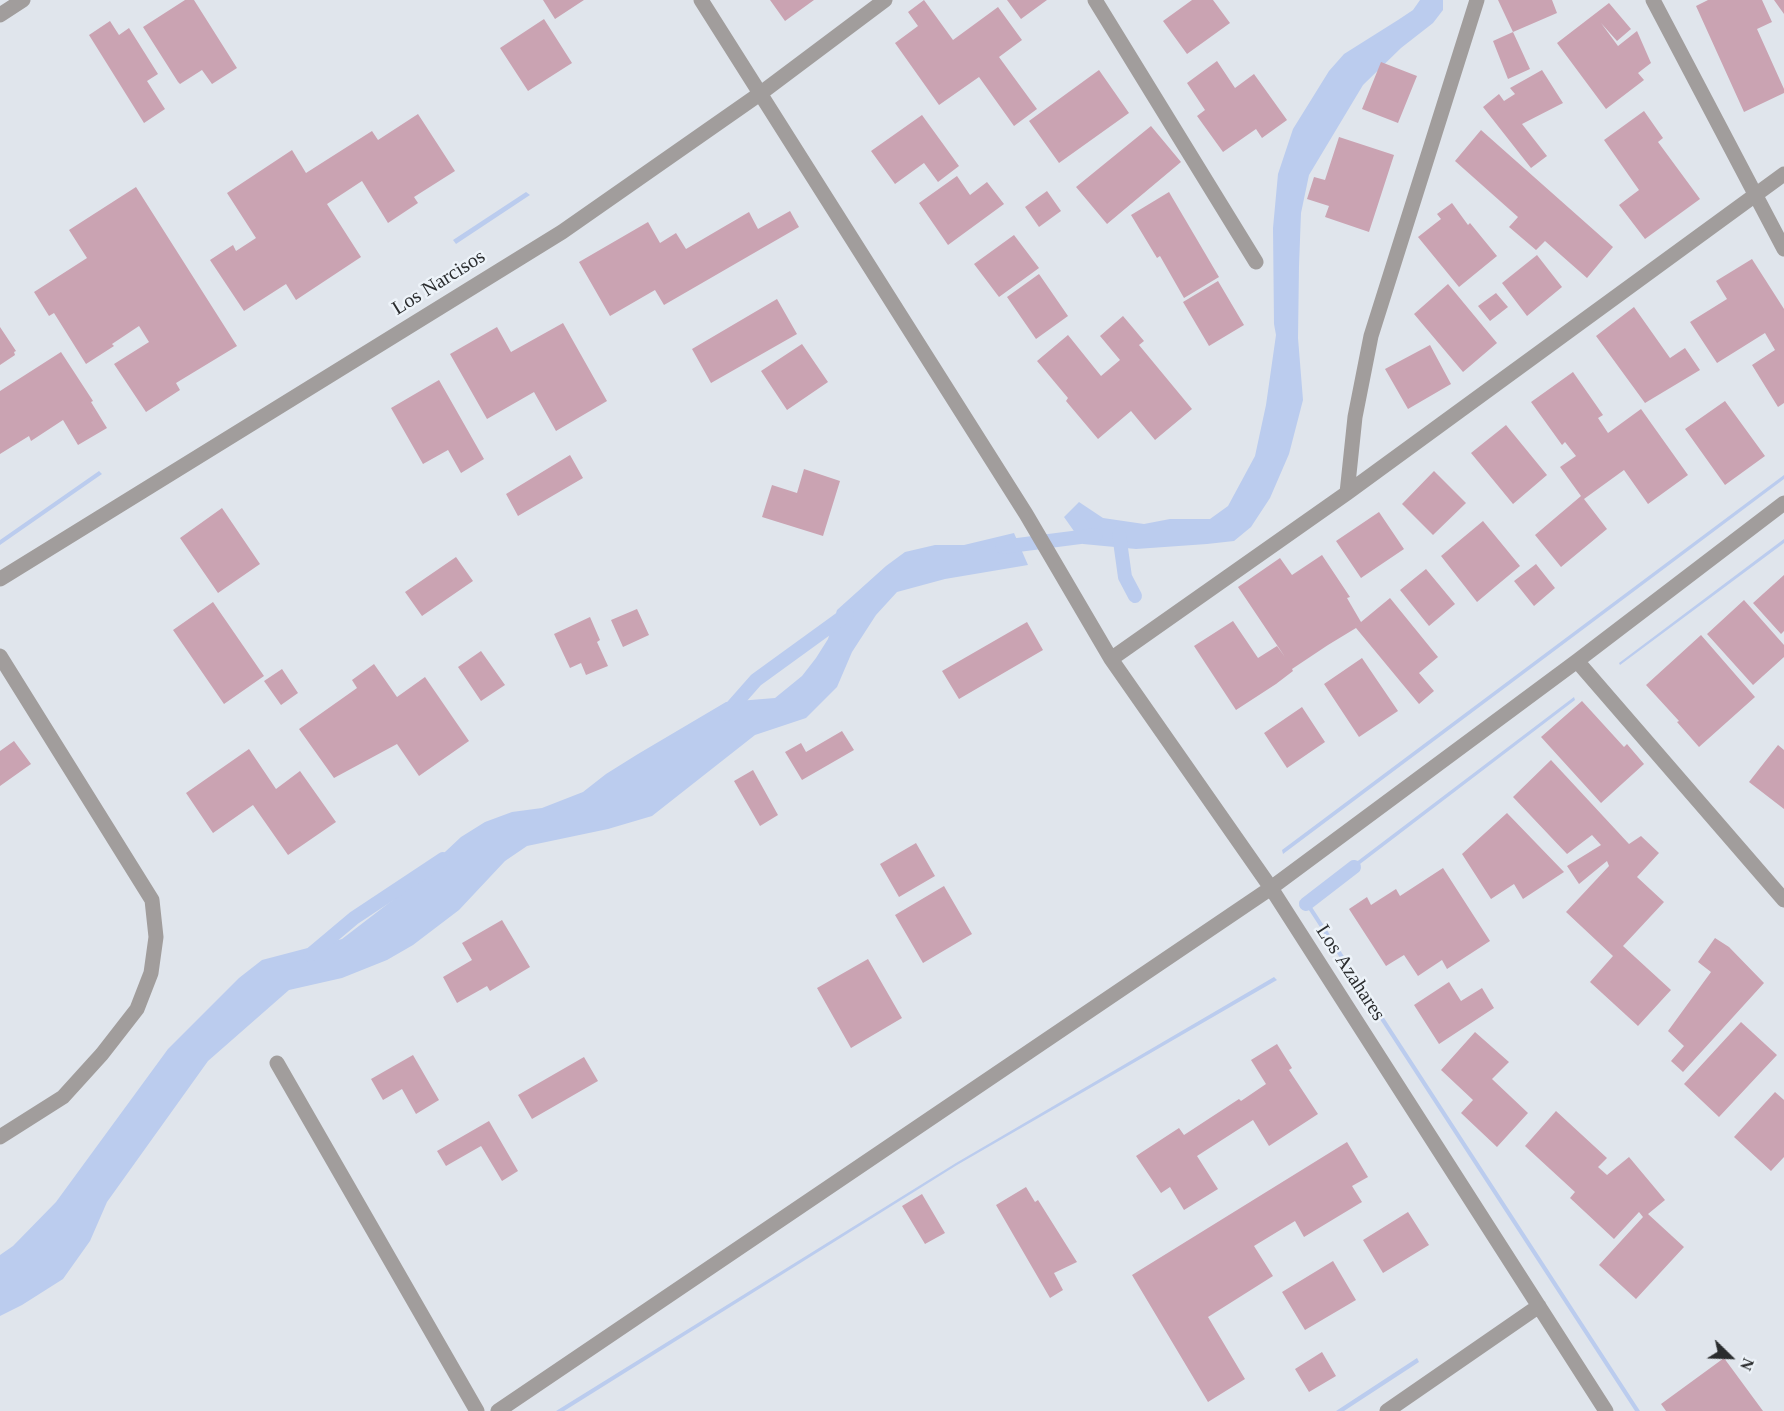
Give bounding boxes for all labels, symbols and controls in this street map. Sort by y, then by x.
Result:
street label: Los Narcisos [388,245,490,321]
street label: Los Azahares [1310,921,1390,1025]
north arrow [1700,1327,1760,1387]
text: N [1737,1356,1757,1373]

